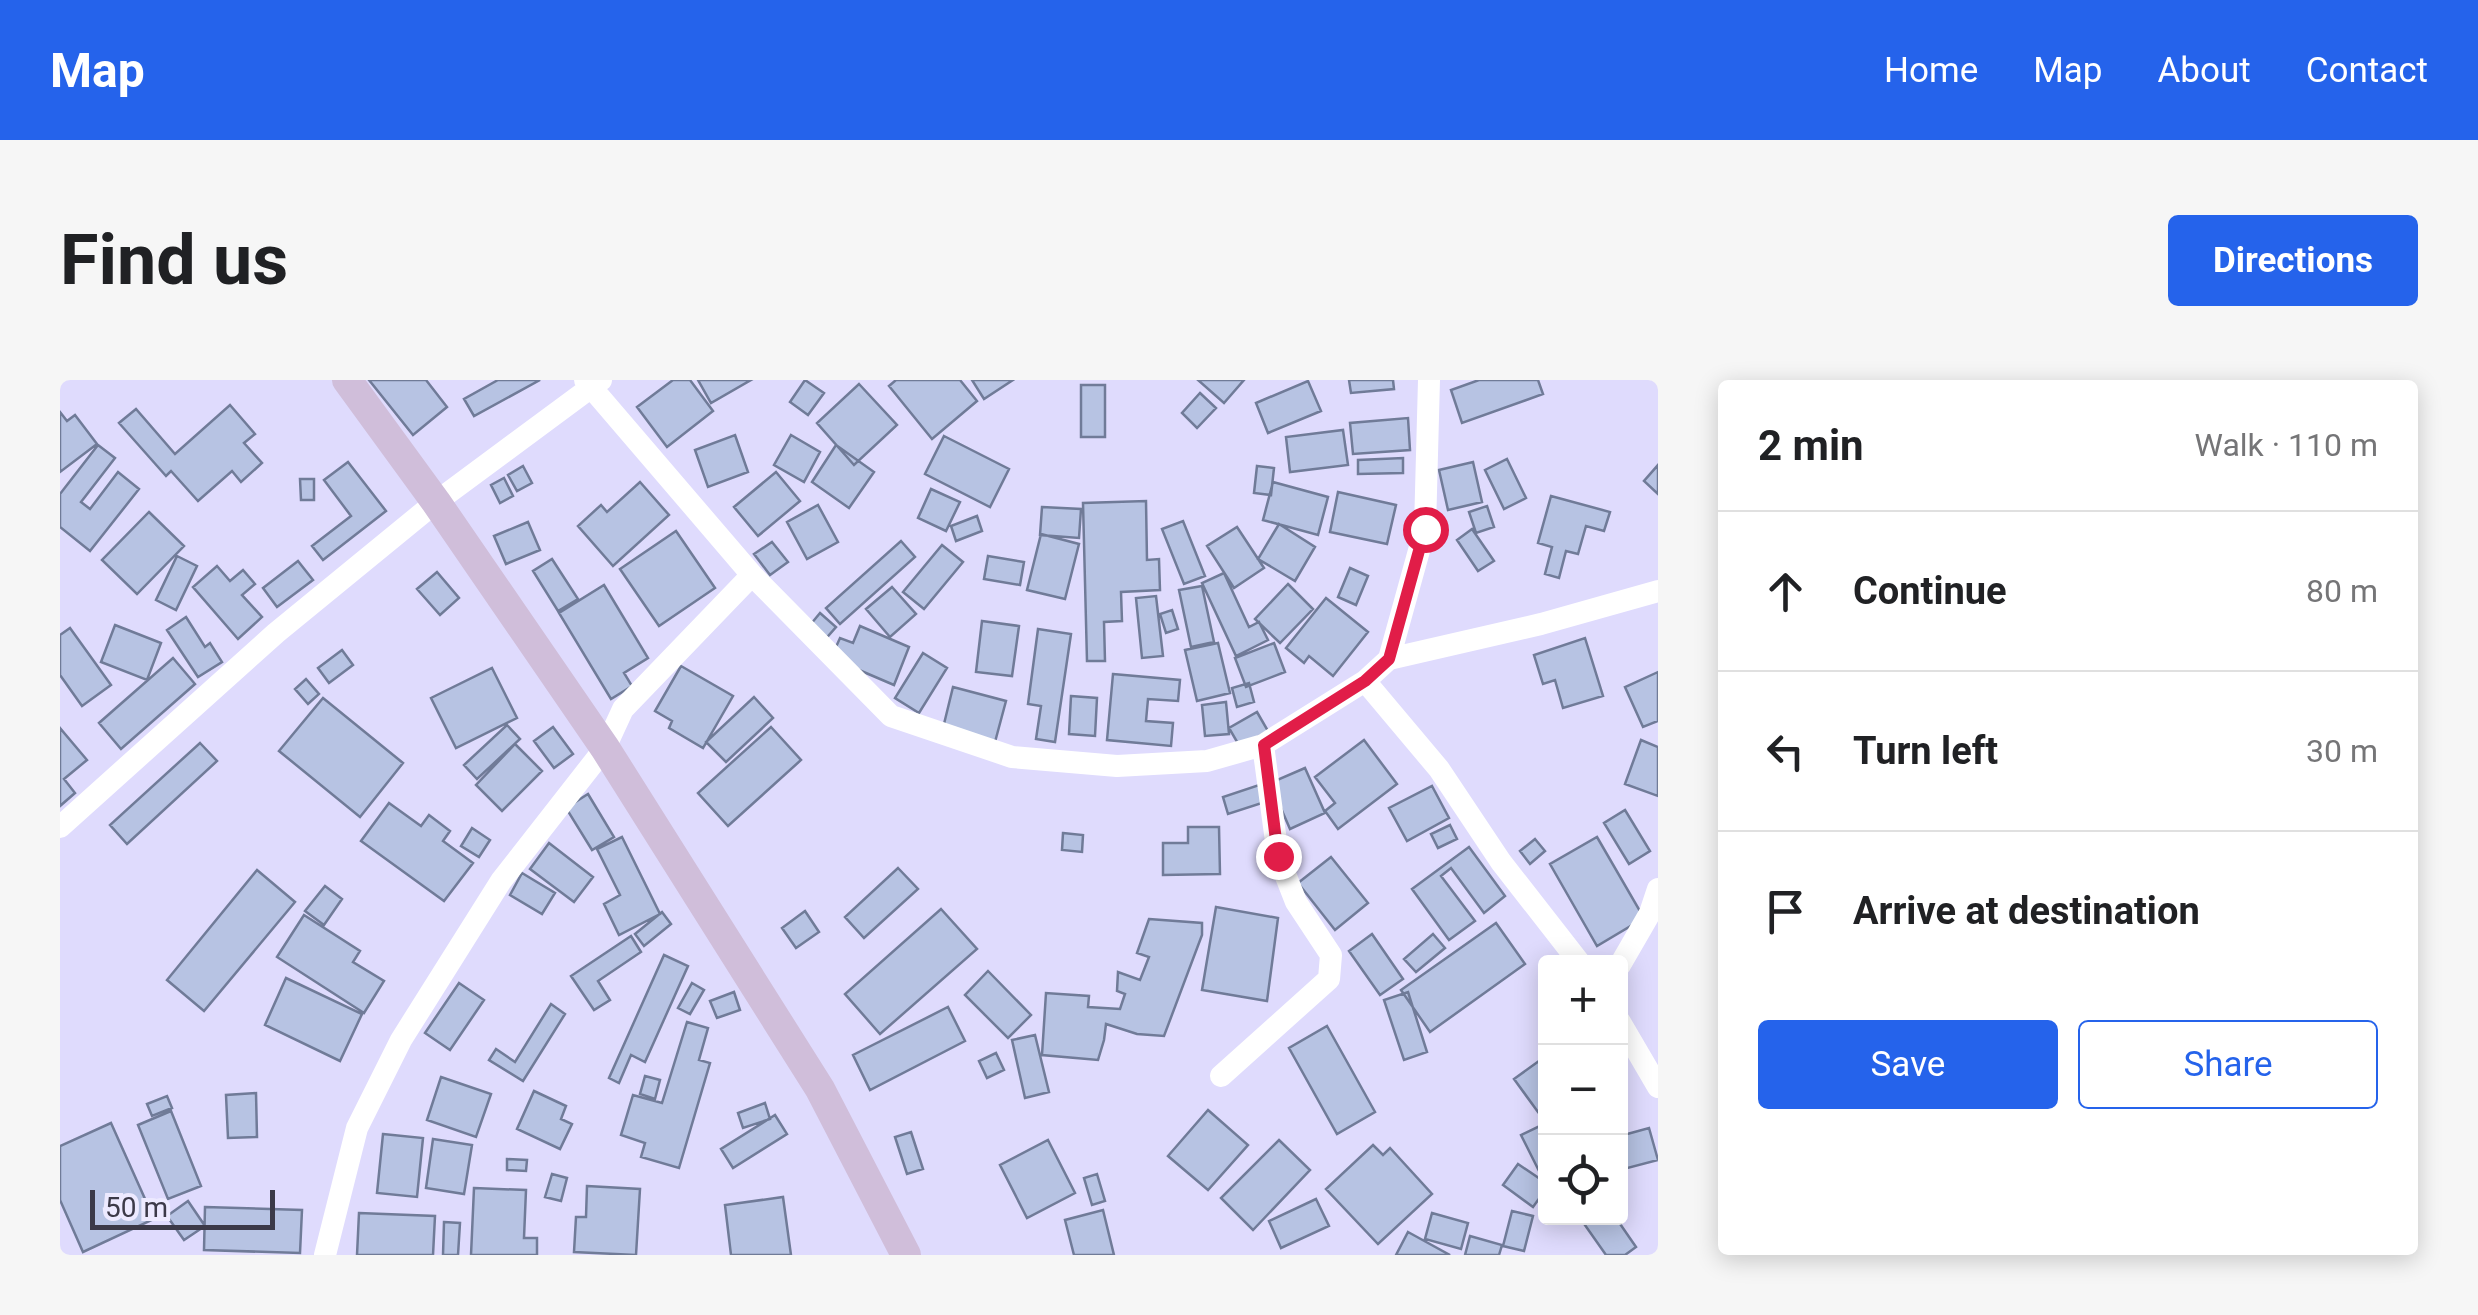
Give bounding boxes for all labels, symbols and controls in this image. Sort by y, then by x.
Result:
text: Map [50,42,145,99]
text: Home [1884,50,1978,91]
text: Map [2033,50,2102,91]
text: About [2157,50,2251,91]
text: Contact [2306,50,2428,91]
button: Directions [2168,215,2418,306]
text: Find us [60,219,288,301]
text: 2 min [1758,421,1864,470]
text: Walk · 110 m [2195,426,2378,464]
route start [1403,507,1449,553]
icon: ahead [1758,564,1813,619]
text: Continue [1853,569,2007,613]
text: 80 m [2306,572,2378,610]
icon: left [1758,724,1813,779]
text: Turn left [1853,729,1998,773]
text: 30 m [2306,732,2378,770]
route end [1256,834,1302,880]
icon: arrive [1758,884,1813,939]
text: Arrive at destination [1853,889,2200,933]
map controls [1538,955,1628,1225]
button: + [1538,955,1628,1045]
button: Save [1758,1020,2058,1109]
button: Share [2078,1020,2378,1109]
button: − [1538,1045,1628,1135]
button: locate [1538,1135,1628,1225]
scale bar [90,1185,275,1230]
text: 50 m [105,1191,168,1224]

